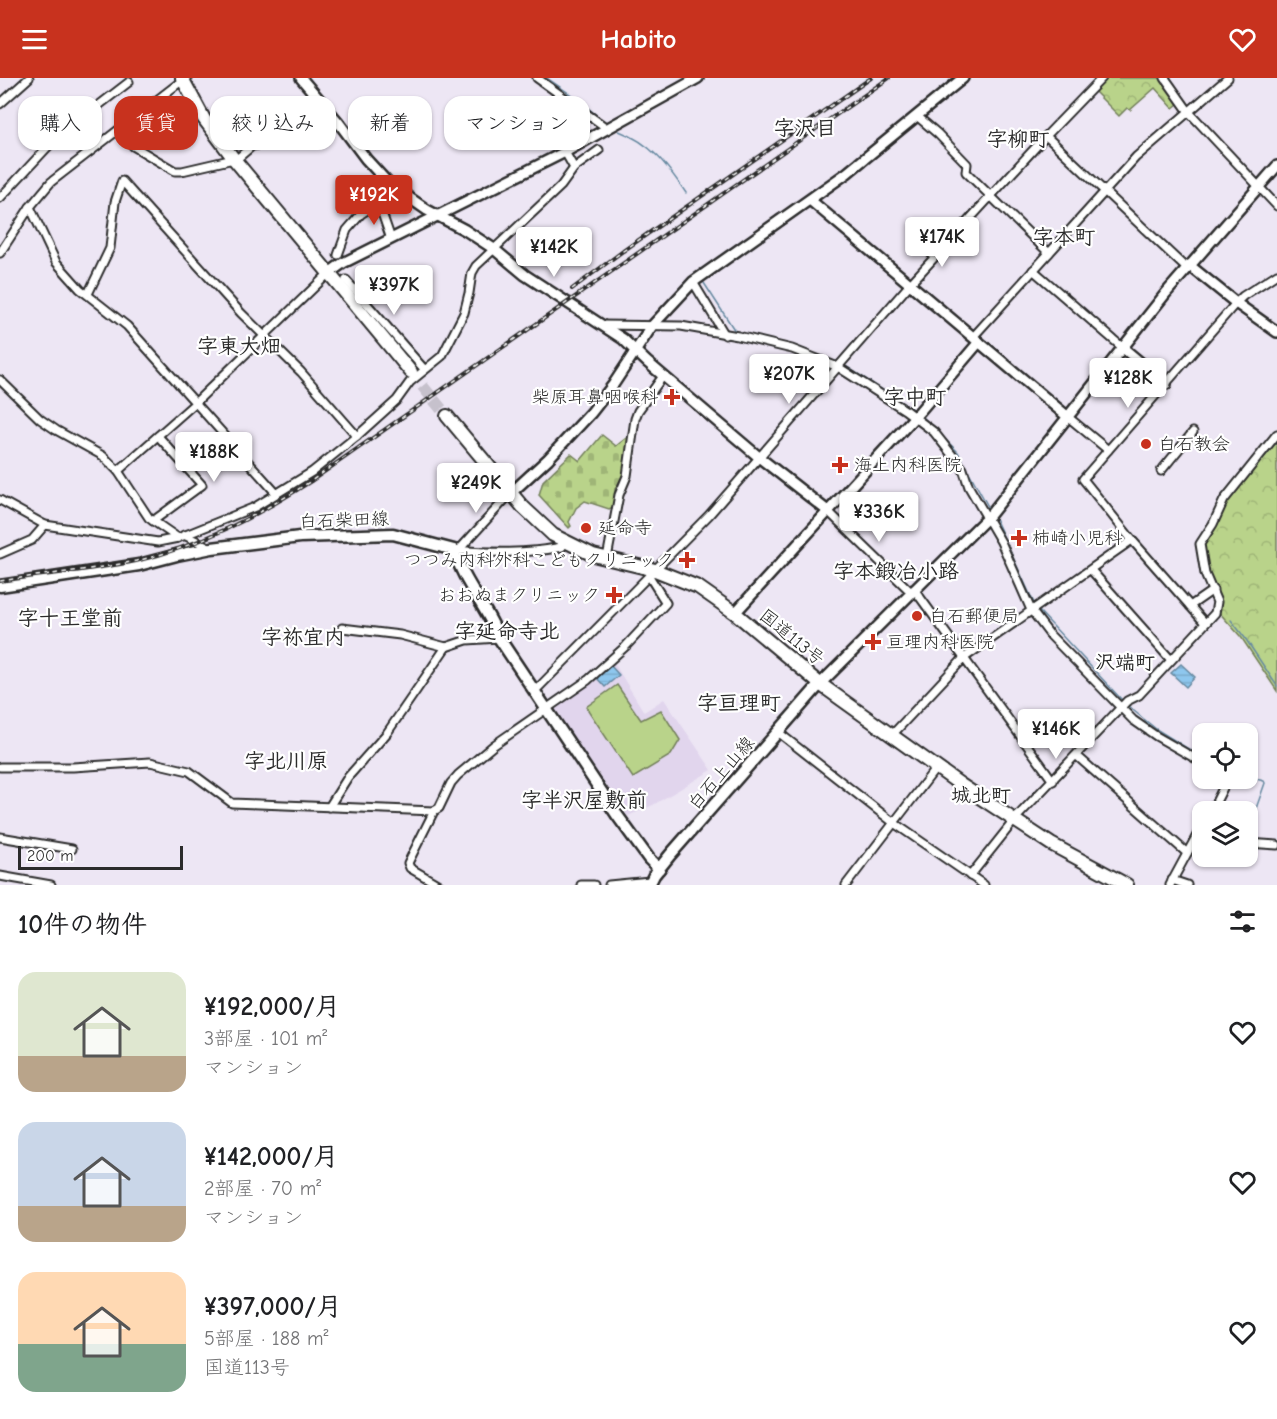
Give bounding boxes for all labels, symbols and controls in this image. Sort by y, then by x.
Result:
icon: menu [18,23,51,56]
icon: heart [1226,23,1259,56]
text: Habito [601,24,676,55]
chip: 購入 [18,96,102,150]
chip: 賃貸 [114,96,198,150]
chip: 絞り込み [210,96,336,150]
chip: 新着 [348,96,432,150]
chip: マンション [444,96,590,150]
district label: 字沢目 [774,116,837,140]
district label: 字柳町 [987,127,1050,151]
pin: ¥192K [332,175,416,226]
text: ¥192K [349,183,399,206]
pin: ¥174K [900,217,984,268]
text: ¥174K [919,225,965,248]
district label: 字本町 [1033,225,1096,249]
pin: ¥142K [512,227,596,278]
text: ¥142K [530,235,578,258]
pin: ¥397K [352,265,436,316]
text: ¥397K [369,273,419,296]
district label: 字東大畑 [197,334,281,358]
pin: ¥207K [747,354,831,405]
pin: ¥128K [1086,358,1170,409]
text: ¥207K [763,362,815,385]
text: ¥128K [1103,366,1153,389]
district label: 字中町 [884,385,947,409]
place label: 柴原耳鼻咽喉科 [532,387,658,408]
marker: 柴原耳鼻咽喉科 [663,388,681,406]
pin: ¥188K [172,432,256,483]
place label: 白石教会 [1158,434,1230,455]
marker: 白石教会 [1139,437,1153,451]
text: ¥188K [189,440,239,463]
place label: 海上内科医院 [854,455,962,476]
marker: 海上内科医院 [831,456,849,474]
pin: ¥249K [434,463,518,514]
text: ¥249K [451,471,501,494]
pin: ¥336K [837,492,921,543]
text: ¥336K [853,500,905,523]
street label: 白石柴田線 [299,508,389,533]
place label: 延命寺 [598,518,652,539]
marker: 延命寺 [579,521,593,535]
place label: 柿崎小児科 [1032,528,1122,549]
marker: 柿崎小児科 [1010,529,1028,547]
place label: つつみ内科外科こどもクリニック [404,550,674,571]
marker: つつみ内科外科こどもクリニック [678,551,696,569]
district label: 字本鍛冶小路 [833,559,959,583]
place label: おおぬまクリニック [438,585,600,606]
marker: おおぬまクリニック [605,586,623,604]
street label: 国道113号 [755,605,828,670]
district label: 字十王堂前 [18,606,123,630]
place label: 白石郵便局 [929,606,1019,627]
marker: 白石郵便局 [910,609,924,623]
district label: 字延命寺北 [455,619,560,643]
district label: 字祢宜内 [261,625,345,649]
place label: 亘理内科医院 [886,632,994,653]
marker: 亘理内科医院 [864,633,882,651]
district label: 沢端町 [1095,651,1155,674]
district label: 字亘理町 [697,691,781,715]
pin: ¥146K [1014,709,1098,760]
text: ¥146K [1032,717,1080,740]
map controls [1192,723,1258,867]
button: locate [1192,723,1258,789]
street label: 白石上山線 [684,732,759,814]
district label: 字北川原 [244,749,328,773]
district label: 城北町 [951,784,1011,807]
district label: 字半沢屋敷前 [521,788,647,812]
button: layers [1192,801,1258,867]
scale bar [18,843,183,870]
text: 200 m [27,847,73,865]
icon: filters [1226,905,1259,938]
text: 10件の物件 [18,910,147,940]
text: ¥192,000/月 [204,992,341,1022]
icon: home [66,996,138,1068]
icon: heart [1226,1016,1259,1049]
text: 3部屋 · 101 m² [204,1027,327,1050]
text: マンション [204,1056,303,1079]
text: ¥142,000/月 [204,1142,339,1172]
icon: home [66,1146,138,1218]
icon: heart [1226,1166,1259,1199]
text: 2部屋 · 70 m² [204,1177,321,1200]
text: マンション [204,1206,303,1229]
text: ¥397,000/月 [204,1292,342,1322]
icon: home [66,1296,138,1368]
icon: heart [1226,1316,1259,1349]
text: 5部屋 · 188 m² [204,1327,328,1350]
text: 国道113号 [204,1356,290,1379]

